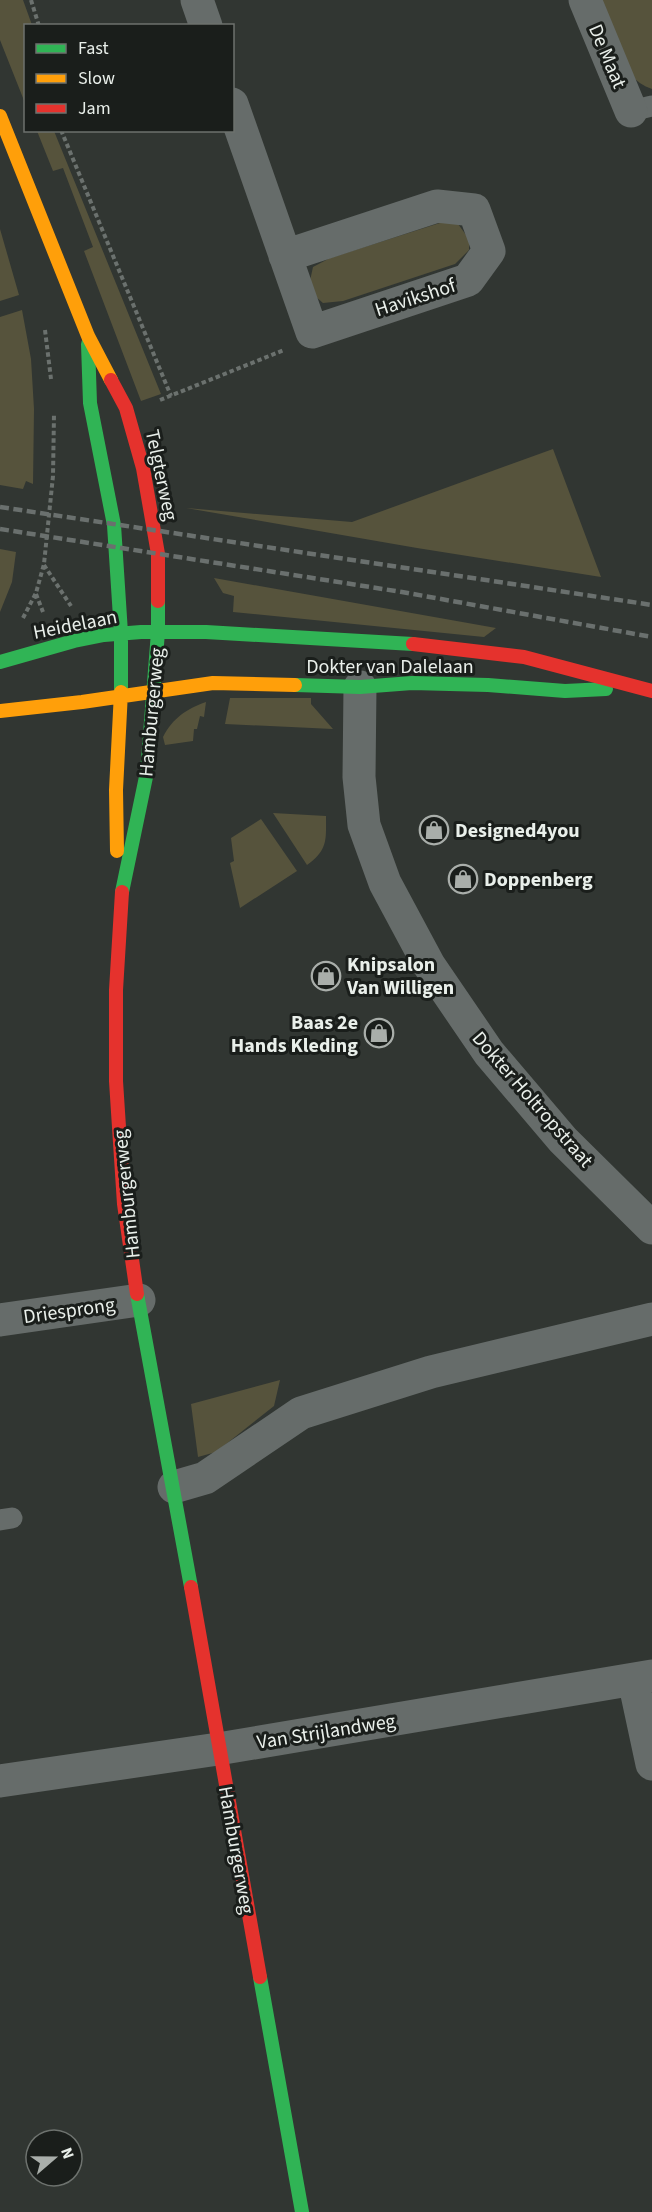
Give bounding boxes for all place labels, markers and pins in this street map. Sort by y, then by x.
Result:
shop icon: Designed4you [418,814,450,846]
place label: Designed4you [455,817,580,845]
shop icon: Doppenberg [447,863,479,895]
place label: Doppenberg [484,866,593,894]
place label: Knipsalon Van Willigen [346,951,454,1002]
shop icon: Knipsalon Van Willigen [310,960,342,992]
place label: Baas 2e Hands Kleding [231,1009,358,1060]
shop icon: Baas 2e Hands Kleding [363,1017,395,1049]

